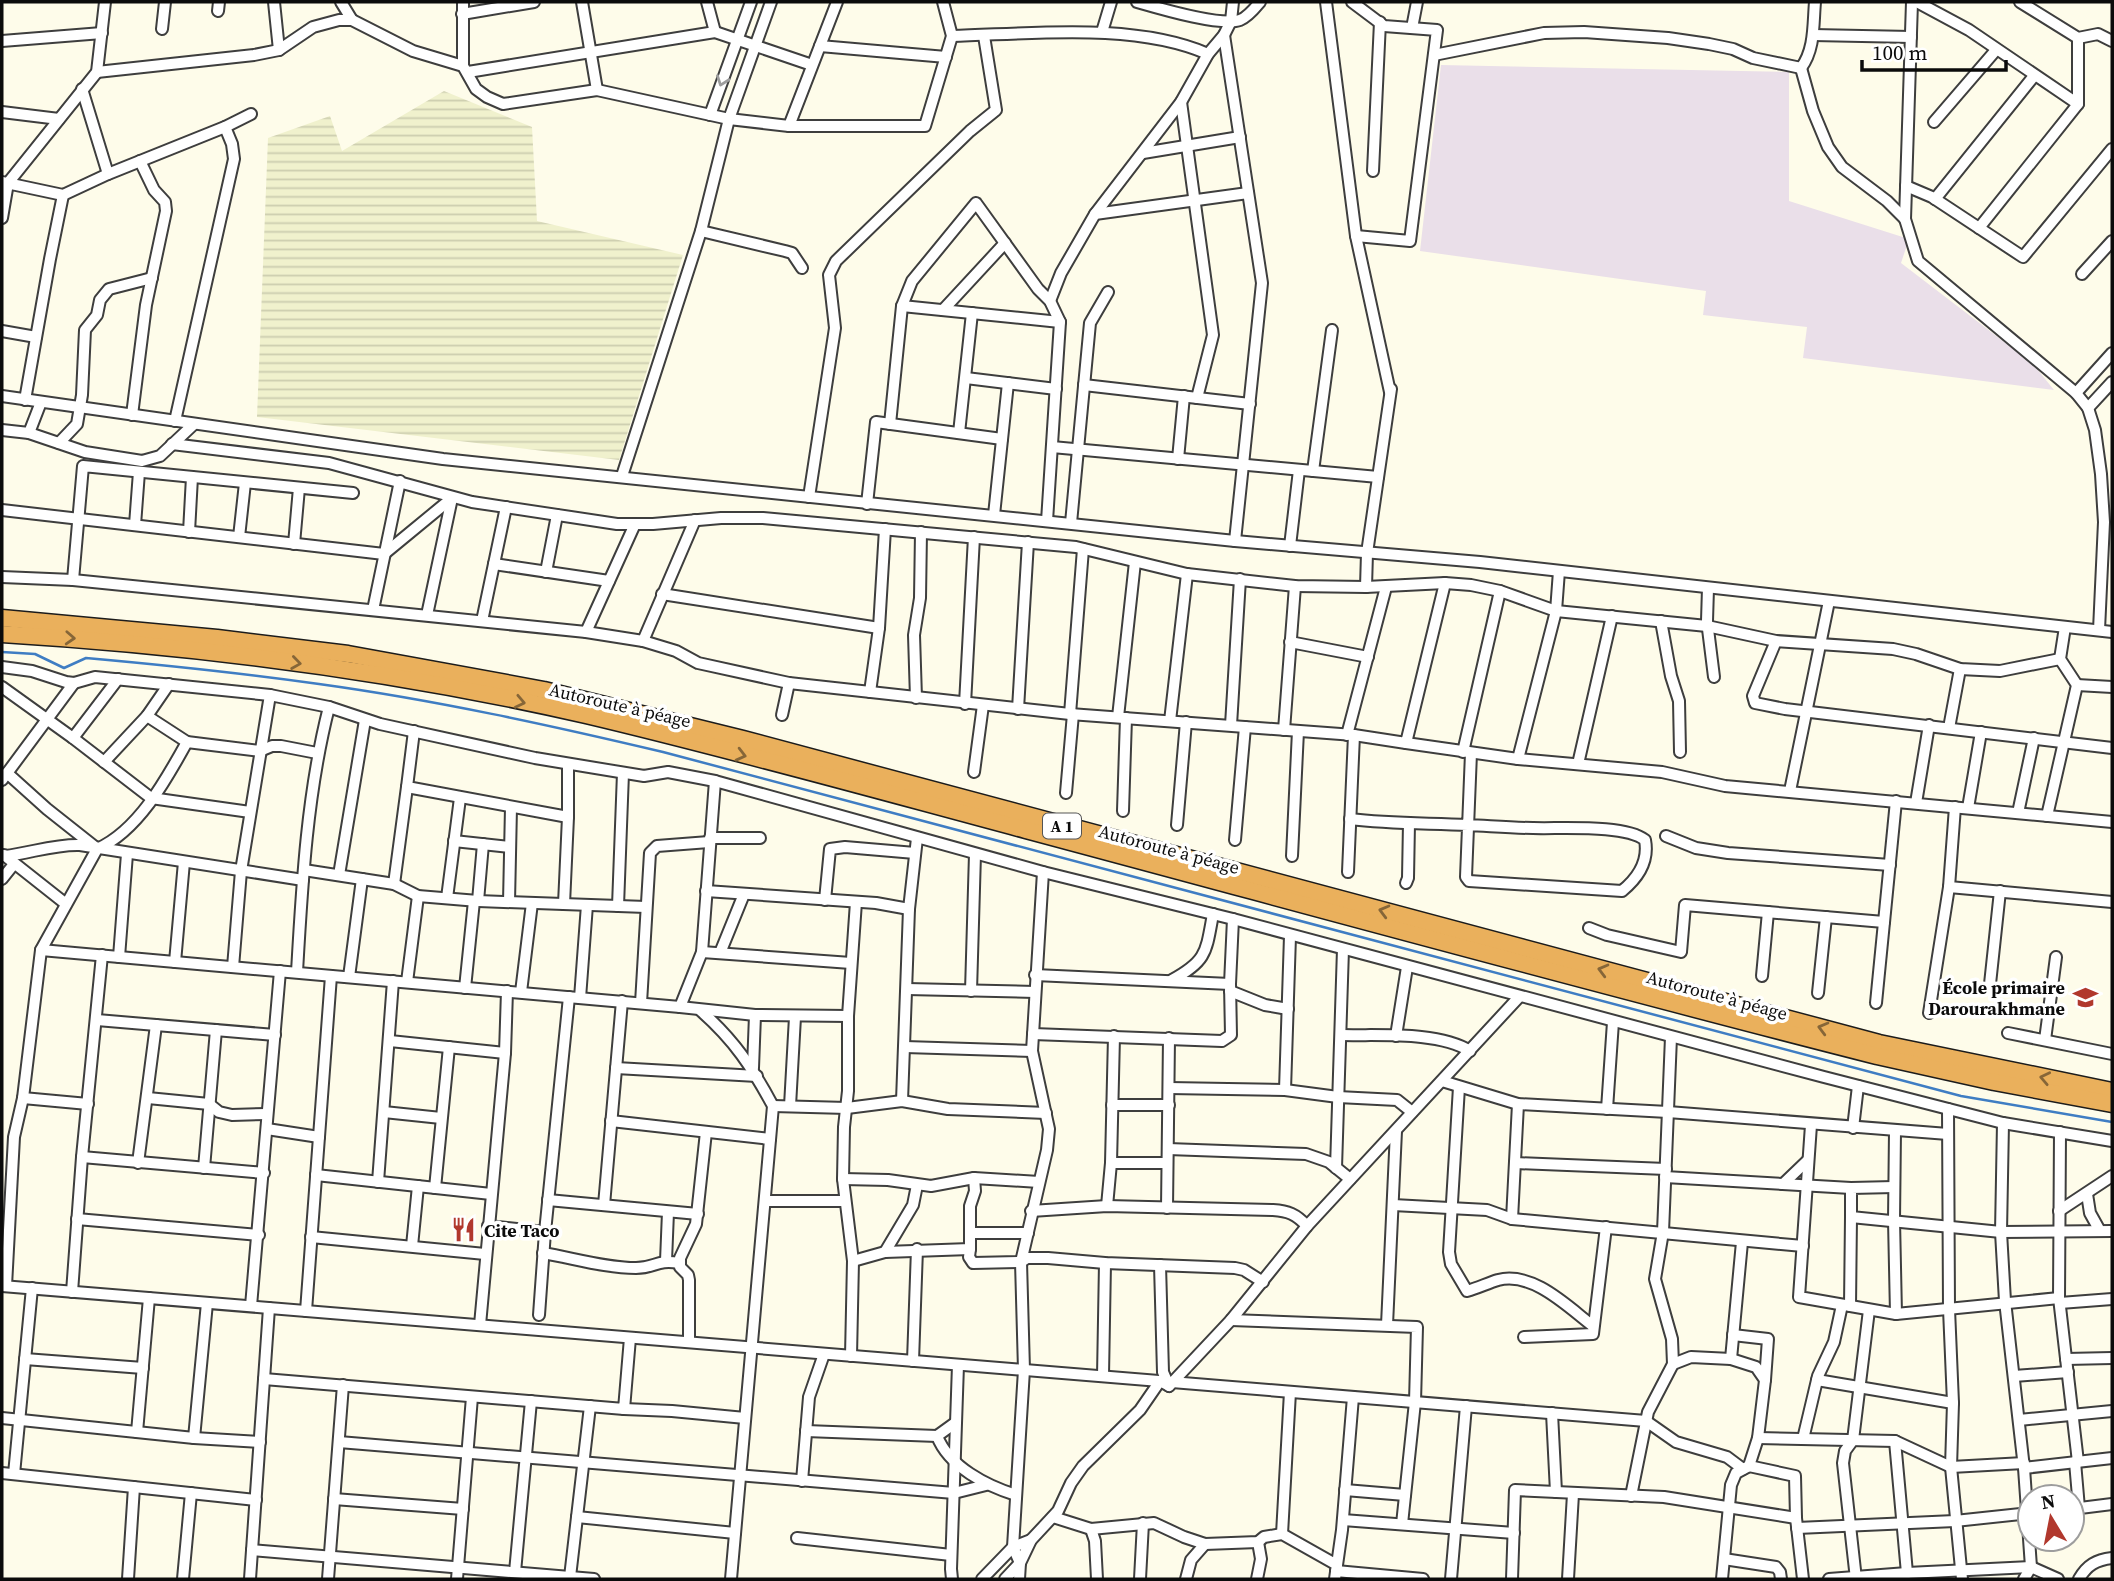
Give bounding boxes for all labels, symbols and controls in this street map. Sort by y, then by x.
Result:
scale bar [1862,28,2006,72]
text: 100 m [1872,38,1927,67]
one-way arrow [716,75,730,87]
one-way arrow [65,631,76,646]
one-way arrow [290,655,302,670]
street label: Autoroute à péage [547,677,693,733]
one-way arrow [514,693,526,708]
one-way arrow [735,747,747,761]
road number: A 1 [1043,814,1081,838]
street label: Autoroute à péage [1096,818,1242,880]
one-way arrow [1378,905,1390,919]
one-way arrow [1598,964,1610,978]
street label: Autoroute à péage [1644,964,1790,1026]
place label: École primaire Darourakhmane [1928,975,2065,1021]
school or university icon: École primaire Darourakhmane [2071,983,2099,1011]
one-way arrow [1817,1022,1829,1036]
one-way arrow [2039,1072,2051,1087]
restaurant icon: Cite Taco [450,1216,478,1244]
place label: Cite Taco [484,1218,560,1243]
north arrow [2016,1483,2086,1553]
text: N [2039,1487,2057,1515]

